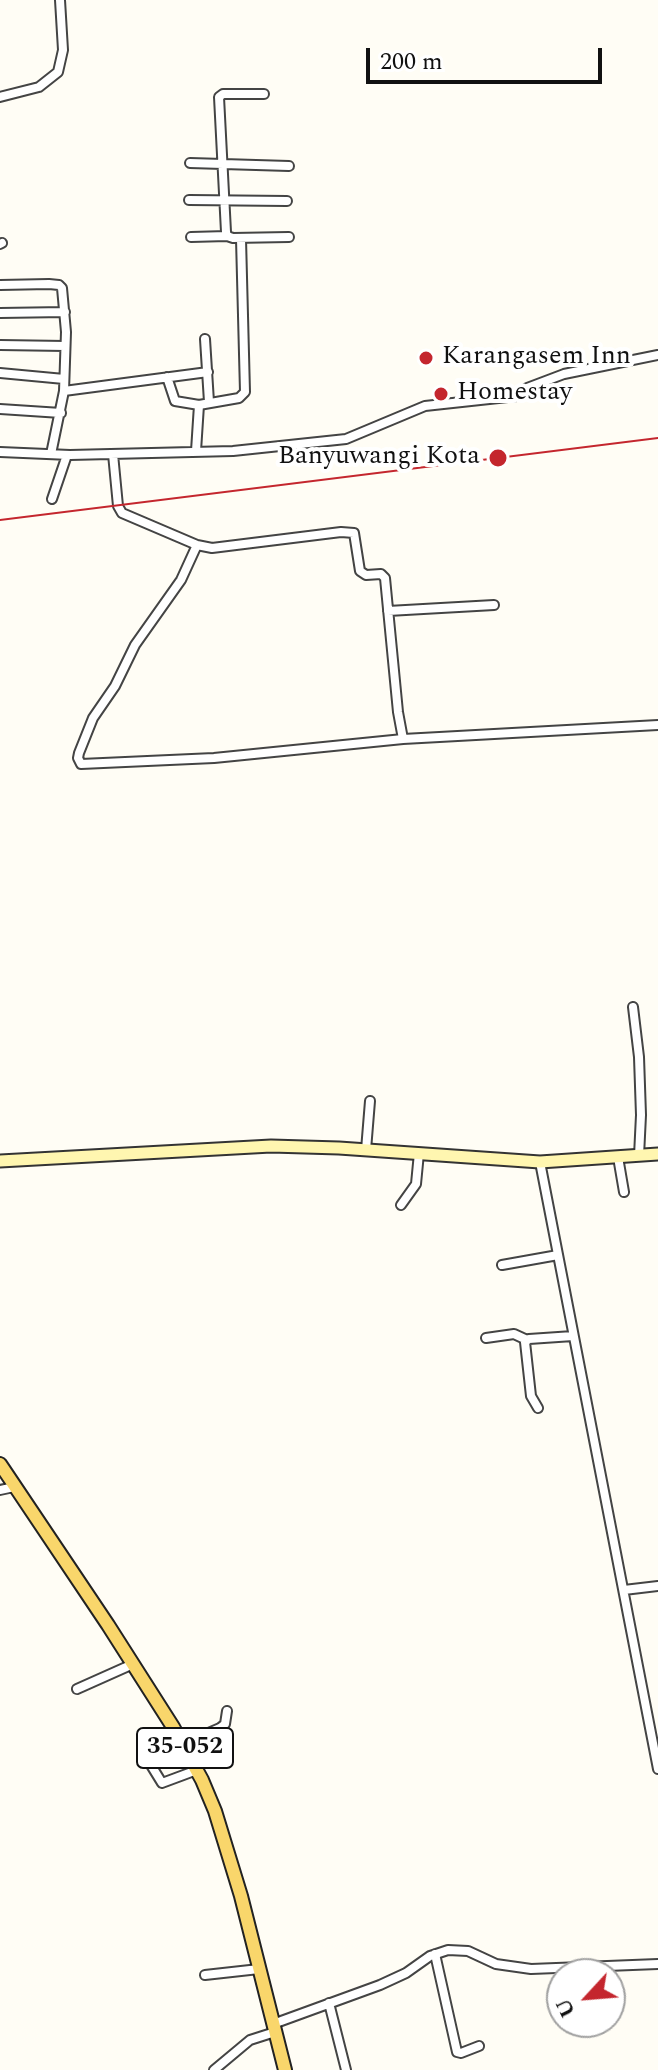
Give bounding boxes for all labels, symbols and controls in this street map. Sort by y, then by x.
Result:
scale bar [370,32,606,82]
text: 200 m [380,44,443,80]
place label: Karangasem Inn [442,342,631,374]
marker: Karangasem Inn [417,349,435,367]
place label: Homestay [457,378,572,410]
marker: Homestay [432,385,450,403]
place label: Banyuwangi Kota [278,442,480,474]
marker: Banyuwangi Kota [487,447,509,469]
road number: 35-052 [137,1728,233,1768]
north arrow [546,1958,626,2038]
text: U [547,1992,585,2023]

